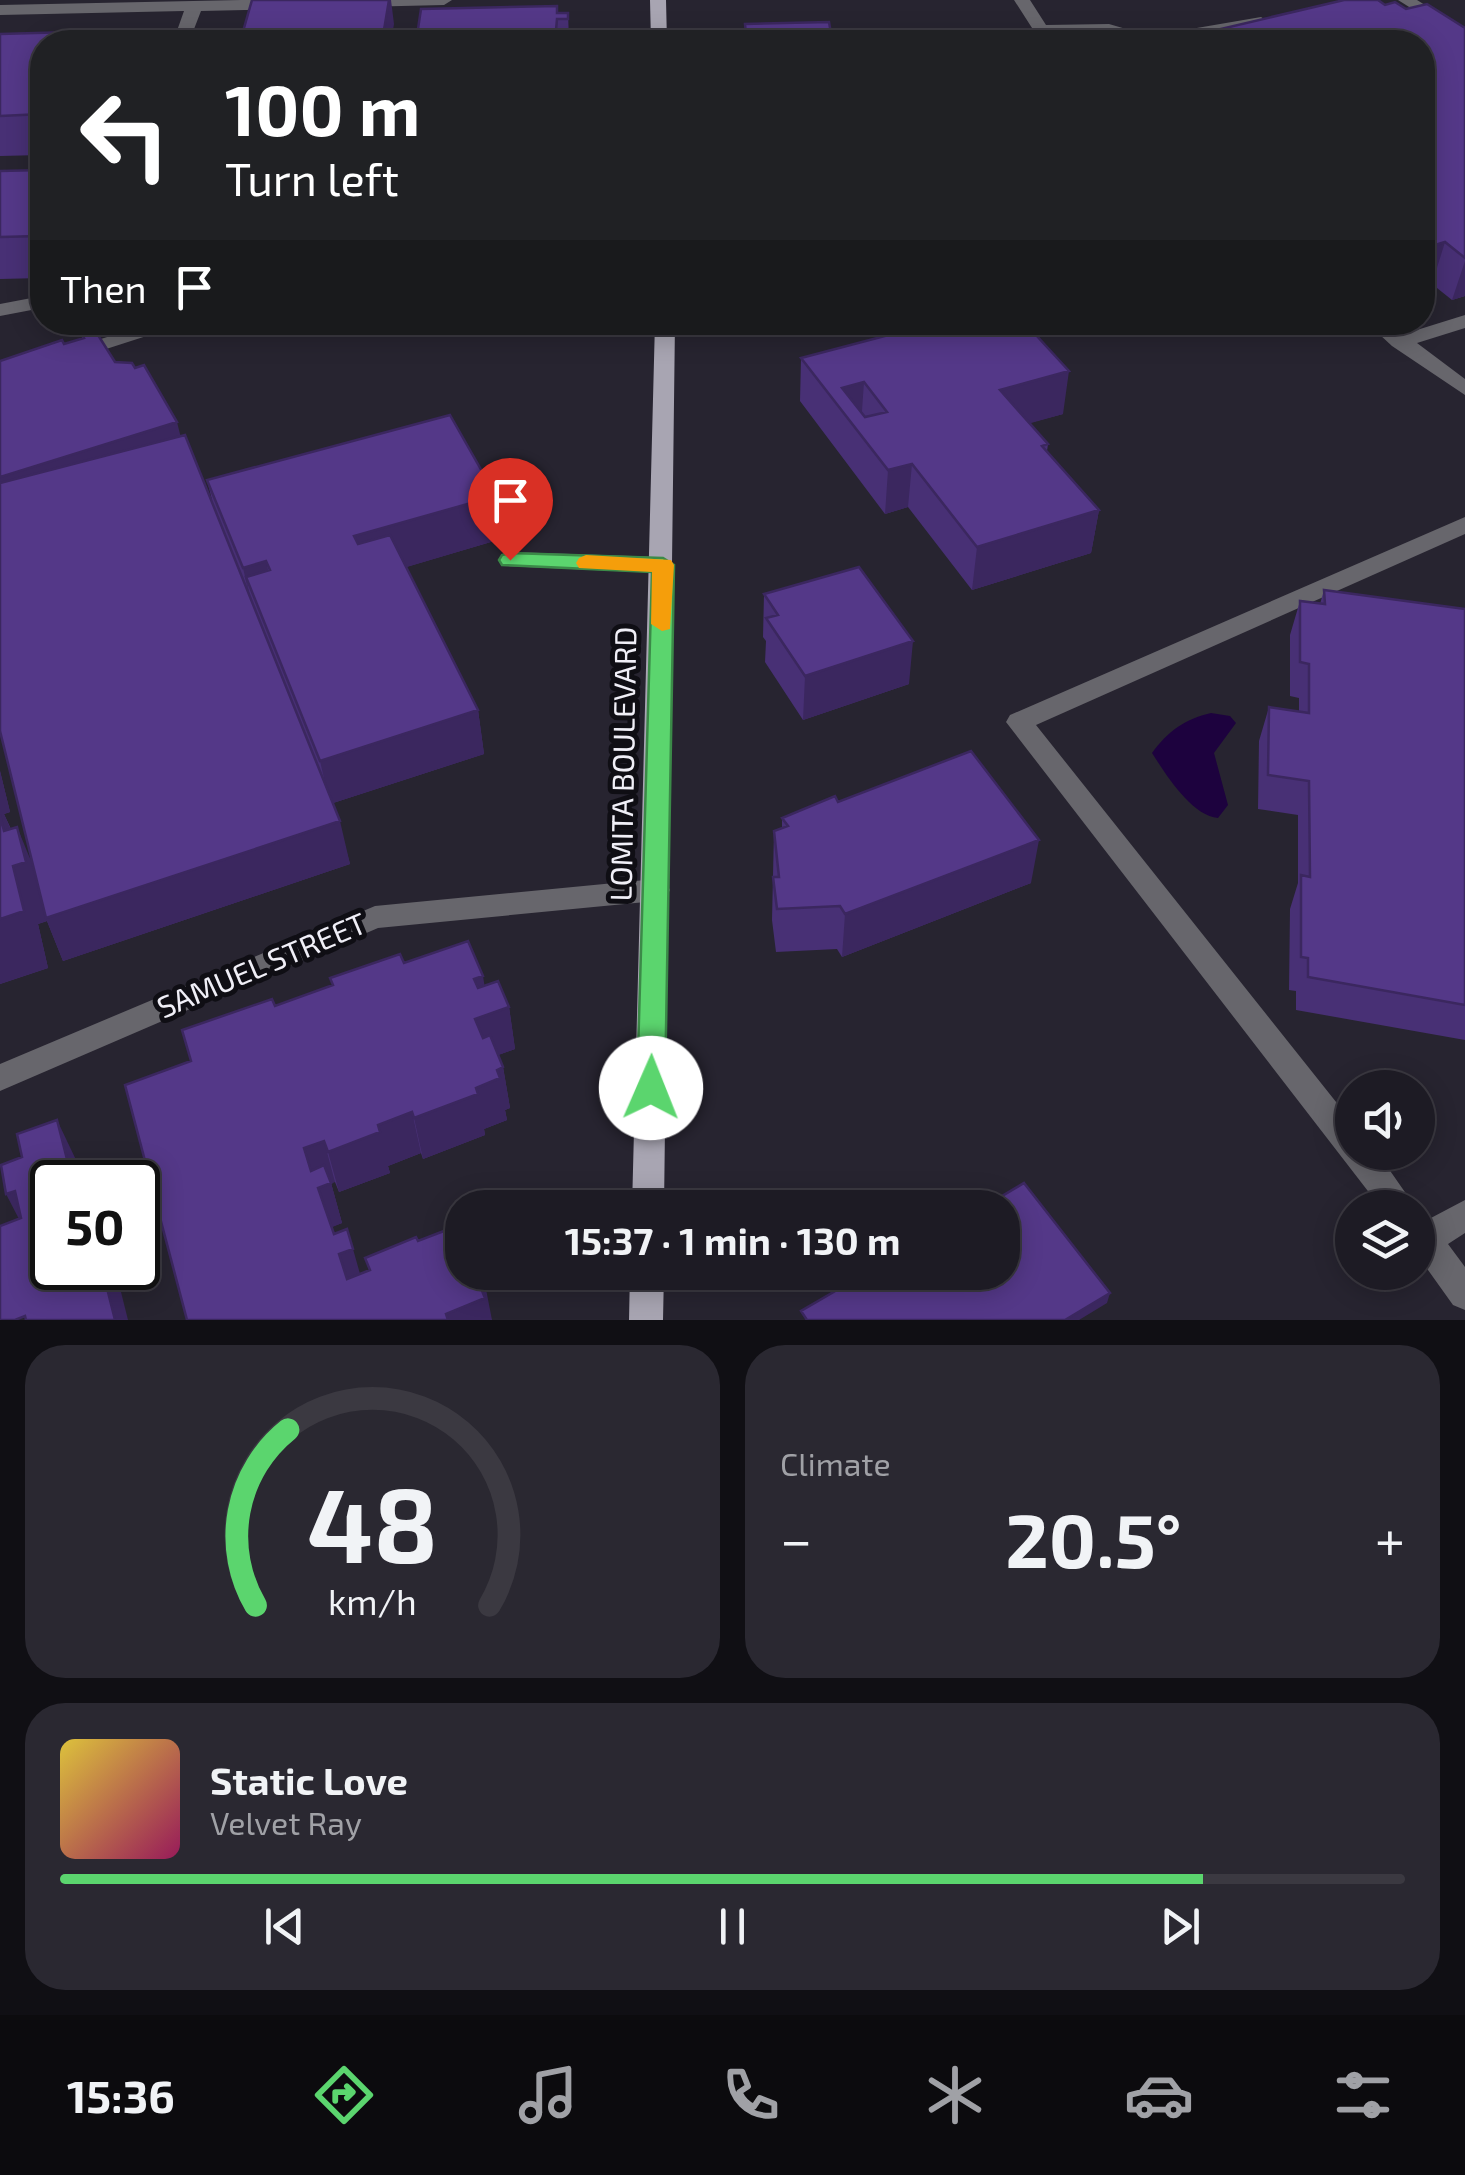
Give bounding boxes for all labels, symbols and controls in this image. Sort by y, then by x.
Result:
text: 100 m [225,66,420,150]
icon: left [60,70,190,200]
text: Turn left [225,151,399,205]
icon: arrive [167,260,222,315]
text: Then [60,265,147,311]
pin [468,458,553,561]
icon: arrive [483,473,538,528]
street label: LOMITA BOULEVARD [602,626,642,902]
street label: SAMUEL STREET [151,904,371,1024]
position arrow [599,1036,703,1140]
map controls [1335,1070,1435,1290]
button: sound [1335,1070,1435,1170]
speed limit sign: 50 [30,1160,160,1290]
button: layers [1335,1190,1435,1290]
text: 15:37 · 1 min · 130 m [565,1217,900,1263]
text: Climate [780,1444,891,1482]
text: 48 [307,1459,438,1584]
text: 20.5° [1005,1493,1182,1583]
text: − [780,1505,812,1571]
text: + [1375,1505,1405,1571]
text: km/h [328,1579,417,1622]
text: Static Love [210,1757,408,1803]
text: Velvet Ray [210,1803,362,1841]
icon: previous [257,1899,312,1954]
icon: pause [705,1899,760,1954]
icon: next [1153,1899,1208,1954]
icon: directions [309,2060,379,2130]
icon: music [513,2060,583,2130]
icon: phone [716,2060,786,2130]
icon: climate [920,2060,990,2130]
icon: car [1124,2060,1194,2130]
icon: filters [1328,2060,1398,2130]
text: 15:36 [67,2068,175,2122]

